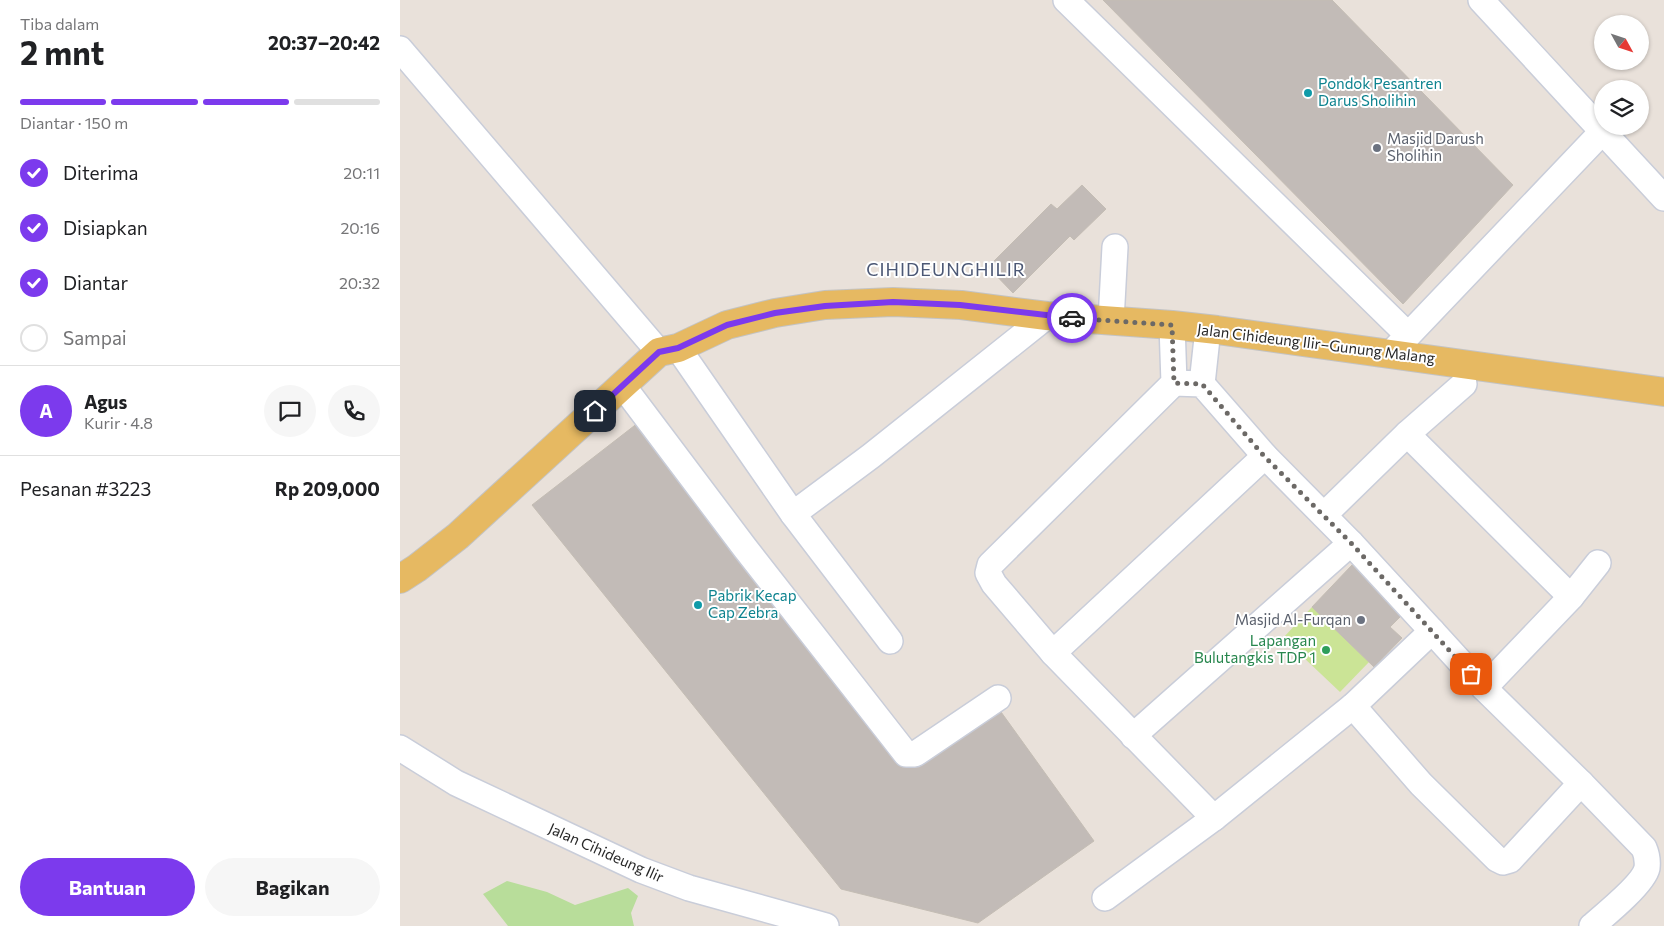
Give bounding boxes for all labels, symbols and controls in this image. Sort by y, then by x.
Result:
text: Tiba dalam [20,14,99,33]
north arrow [1594,15,1649,70]
map controls [1594,15,1649,135]
text: 20:37–20:42 [268,31,380,54]
text: 2 mnt [20,32,104,72]
place label: Pondok Pesantren Darus Sholihin [1318,74,1442,109]
button: layers [1594,80,1649,135]
marker: Pondok Pesantren Darus Sholihin [1302,87,1314,99]
text: Diantar · 150 m [20,113,128,132]
place label: Masjid Darush Sholihin [1387,129,1484,164]
marker: Masjid Darush Sholihin [1371,142,1383,154]
icon: check [20,159,48,187]
text: Diterima [63,161,139,184]
text: 20:11 [343,163,380,182]
icon: check [20,214,48,242]
text: Disiapkan [63,216,148,239]
text: 20:16 [340,218,380,237]
district label: CIHIDEUNGHILIR [866,258,1026,280]
icon: check [20,269,48,297]
text: Diantar [63,271,128,294]
text: 20:32 [339,273,380,292]
courier [1047,293,1097,343]
icon: car [1058,304,1086,332]
street label: Jalan Cihideung Ilir–Gunung Malang [1196,319,1436,367]
text: Sampai [63,326,127,349]
button: chat [264,385,316,437]
button: phone [328,385,380,437]
text: Agus [84,390,127,413]
pin [574,390,616,432]
icon: home [581,397,609,425]
text: A [39,399,53,422]
text: Kurir · 4.8 [84,413,153,432]
text: Pesanan #3223 [20,477,151,500]
text: Rp 209,000 [275,477,380,500]
place label: Pabrik Kecap Cap Zebra [708,586,797,621]
marker: Pabrik Kecap Cap Zebra [692,599,704,611]
place label: Masjid Al-Furqan [1235,610,1351,628]
marker: Masjid Al-Furqan [1355,614,1367,626]
place label: Lapangan Bulutangkis TDP 1 [1194,631,1316,666]
marker: Lapangan Bulutangkis TDP 1 [1320,644,1332,656]
pin [1450,653,1492,695]
icon: bag [1457,660,1485,688]
street label: Jalan Cihideung Ilir [546,819,667,886]
button: Bantuan [20,858,195,916]
button: Bagikan [205,858,380,916]

